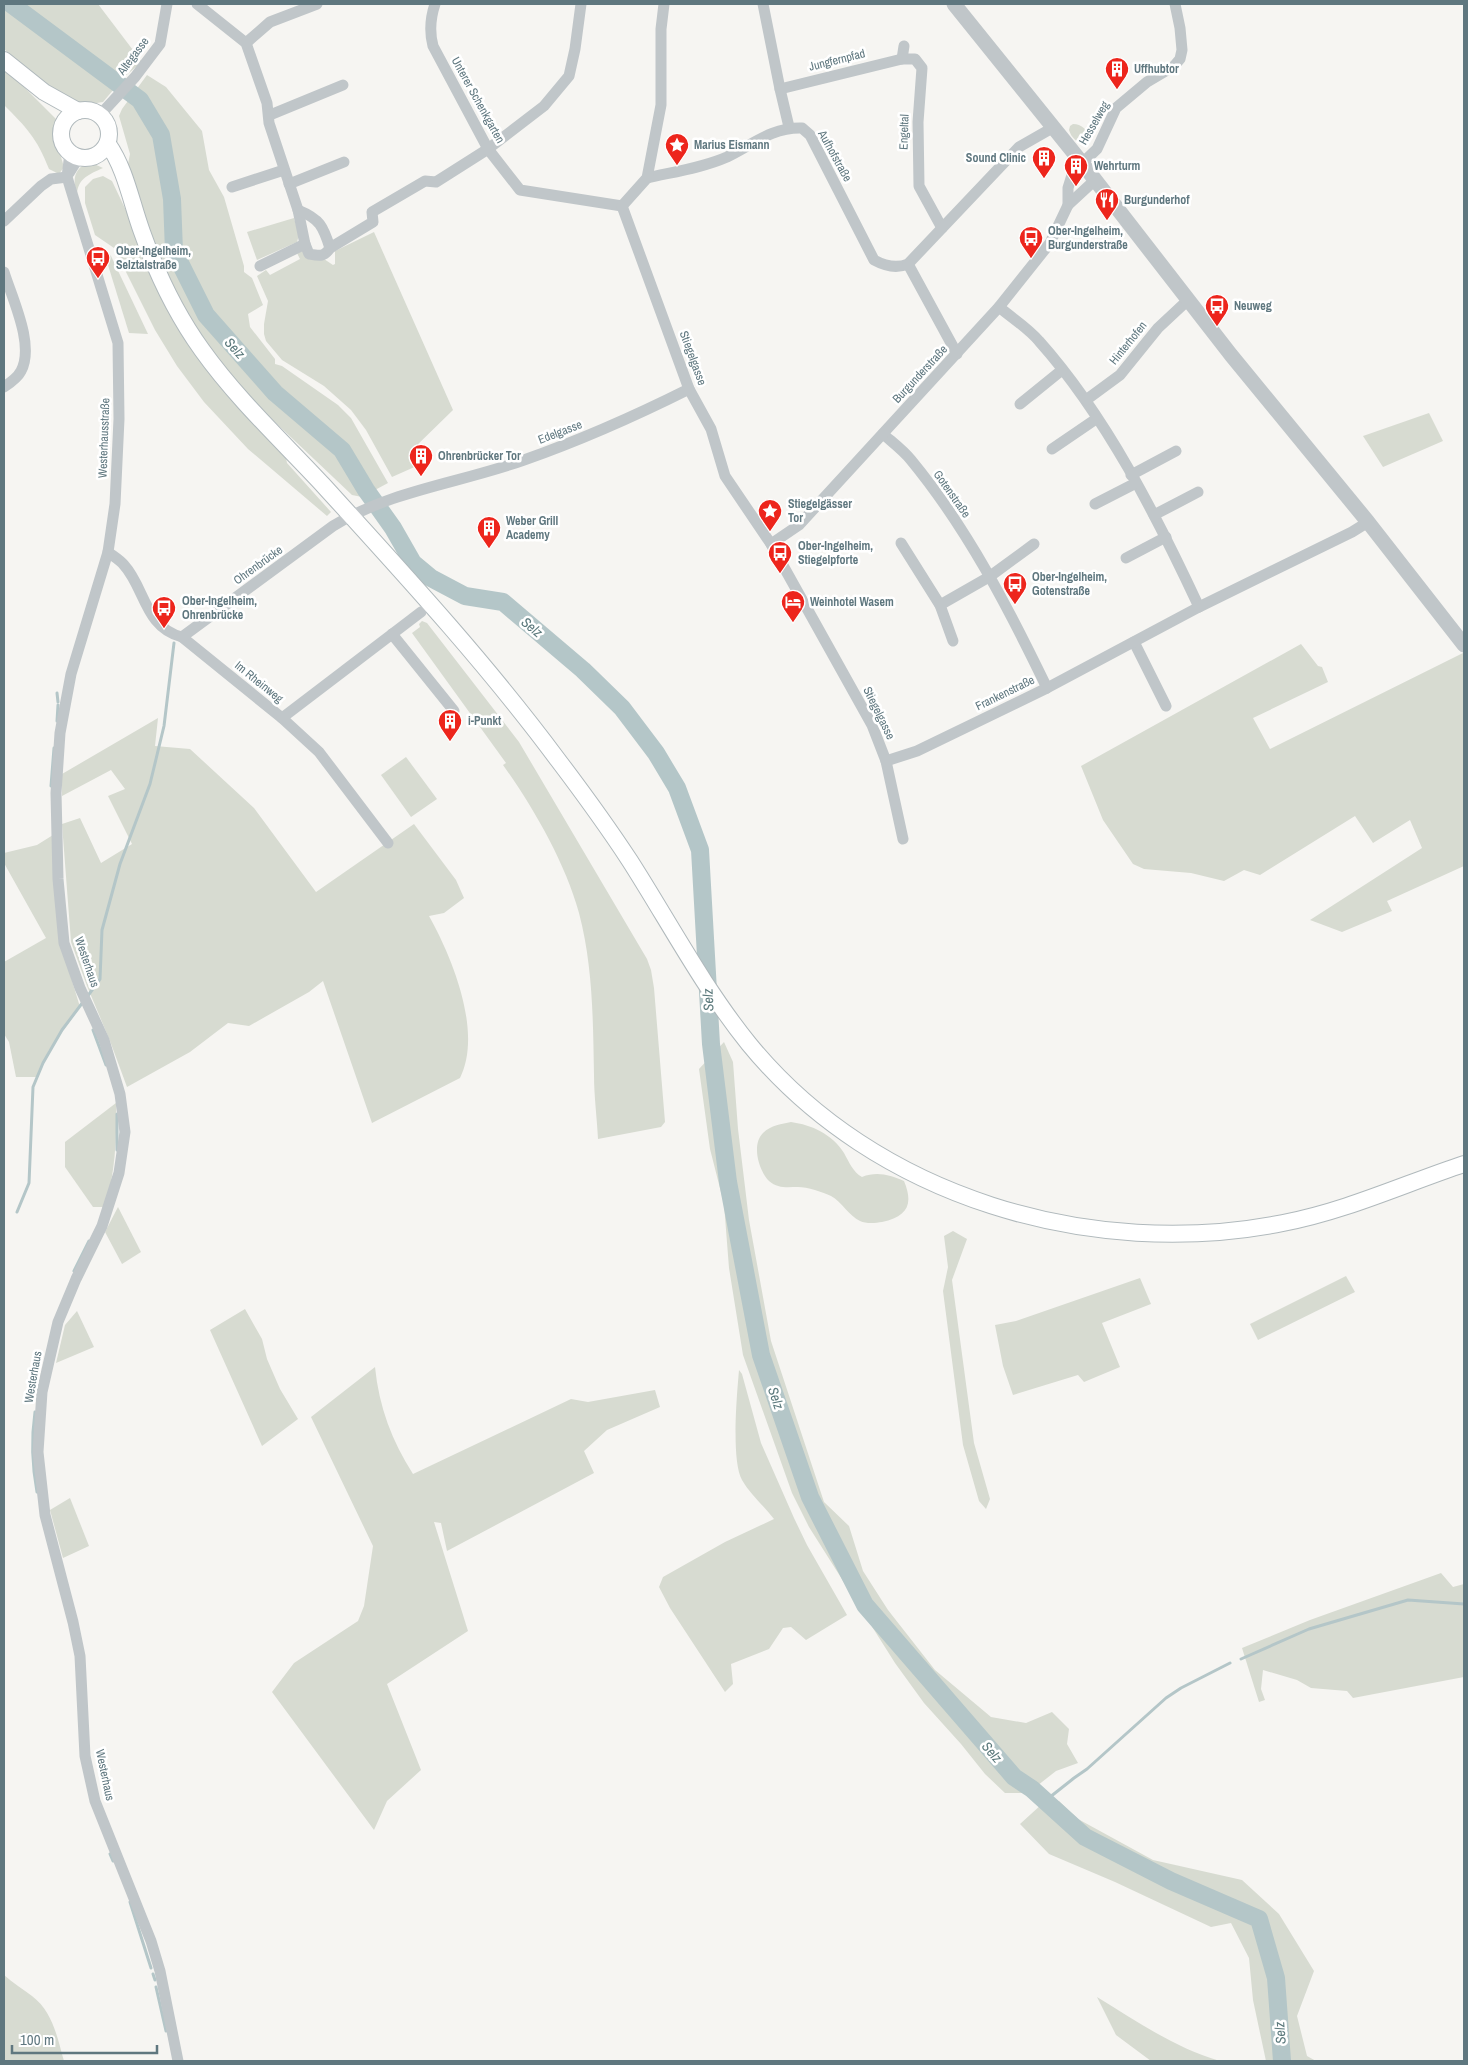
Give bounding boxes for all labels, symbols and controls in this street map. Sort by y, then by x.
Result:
street label: Altegasse [113,34,152,79]
street label: Jungfernpfad [807,45,867,75]
street label: Unterer Schenkgarten [448,54,508,146]
building icon: Uffhubtor [1104,56,1130,90]
place label: Uffhubtor [1134,61,1179,77]
street label: Hesselweg [1075,98,1113,148]
street label: Engeltal [895,114,913,150]
street label: Aufhofstraße [814,127,856,185]
place icon: Marius Eismann [664,132,690,166]
place label: Marius Eismann [694,137,769,153]
building icon: Sound Clinic [1031,145,1057,179]
place label: Sound Clinic [966,150,1027,166]
building icon: Wehrturm [1063,153,1089,187]
place label: Wehrturm [1094,158,1141,174]
restaurant icon: Burgunderhof [1094,187,1120,221]
place label: Burgunderhof [1124,192,1190,208]
place label: Ober-Ingelheim, Burgunderstraße [1048,223,1128,253]
bus stop icon: Ober-Ingelheim, Burgunderstraße [1018,225,1044,259]
place label: Ober-Ingelheim, Selztalstraße [116,243,191,273]
bus stop icon: Ober-Ingelheim, Selztalstraße [85,245,111,279]
bus stop icon: Neuweg [1204,293,1230,327]
place label: Neuweg [1234,298,1272,314]
street label: Hinterhofen [1106,318,1150,368]
street label: Stiegelgasse [676,329,710,387]
water label: Selz [221,334,249,363]
street label: Burgunderstraße [889,342,951,406]
street label: Westerhausstraße [95,398,113,478]
street label: Edelgasse [536,416,584,448]
building icon: Ohrenbrücker Tor [408,443,434,477]
place label: Ohrenbrücker Tor [438,448,521,464]
street label: Gotenstraße [930,467,974,521]
place label: Stiegelgässer Tor [788,496,852,526]
place icon: Stiegelgässer Tor [757,498,783,532]
place label: Weber Grill Academy [506,513,559,543]
building icon: Weber Grill Academy [476,515,502,549]
place label: Ober-Ingelheim, Stiegelpforte [798,538,873,568]
bus stop icon: Ober-Ingelheim, Stiegelpforte [767,540,793,574]
street label: Ohrenbrücke [230,542,286,588]
place label: Ober-Ingelheim, Gotenstraße [1032,569,1107,599]
bus stop icon: Ober-Ingelheim, Gotenstraße [1002,571,1028,605]
hotel icon: Weinhotel Wasem [780,589,806,623]
place label: Ober-Ingelheim, Ohrenbrücke [182,593,257,623]
place label: Weinhotel Wasem [810,594,894,610]
bus stop icon: Ober-Ingelheim, Ohrenbrücke [151,595,177,629]
water label: Selz [518,613,547,641]
street label: Im Rheinweg [231,658,287,707]
street label: Frankenstraße [973,672,1037,714]
street label: Stiegelgasse [859,684,899,742]
building icon: i-Punkt [437,708,463,742]
place label: i-Punkt [468,713,502,729]
street label: Westerhaus [71,935,103,989]
water label: Selz [698,988,718,1012]
street label: Westerhaus [21,1350,45,1404]
water label: Selz [764,1385,788,1412]
water label: Selz [978,1738,1006,1767]
street label: Westerhaus [92,1748,118,1802]
water label: Selz [1270,2021,1290,2045]
scale bar [12,2022,158,2054]
text: 100 m [20,2029,54,2050]

